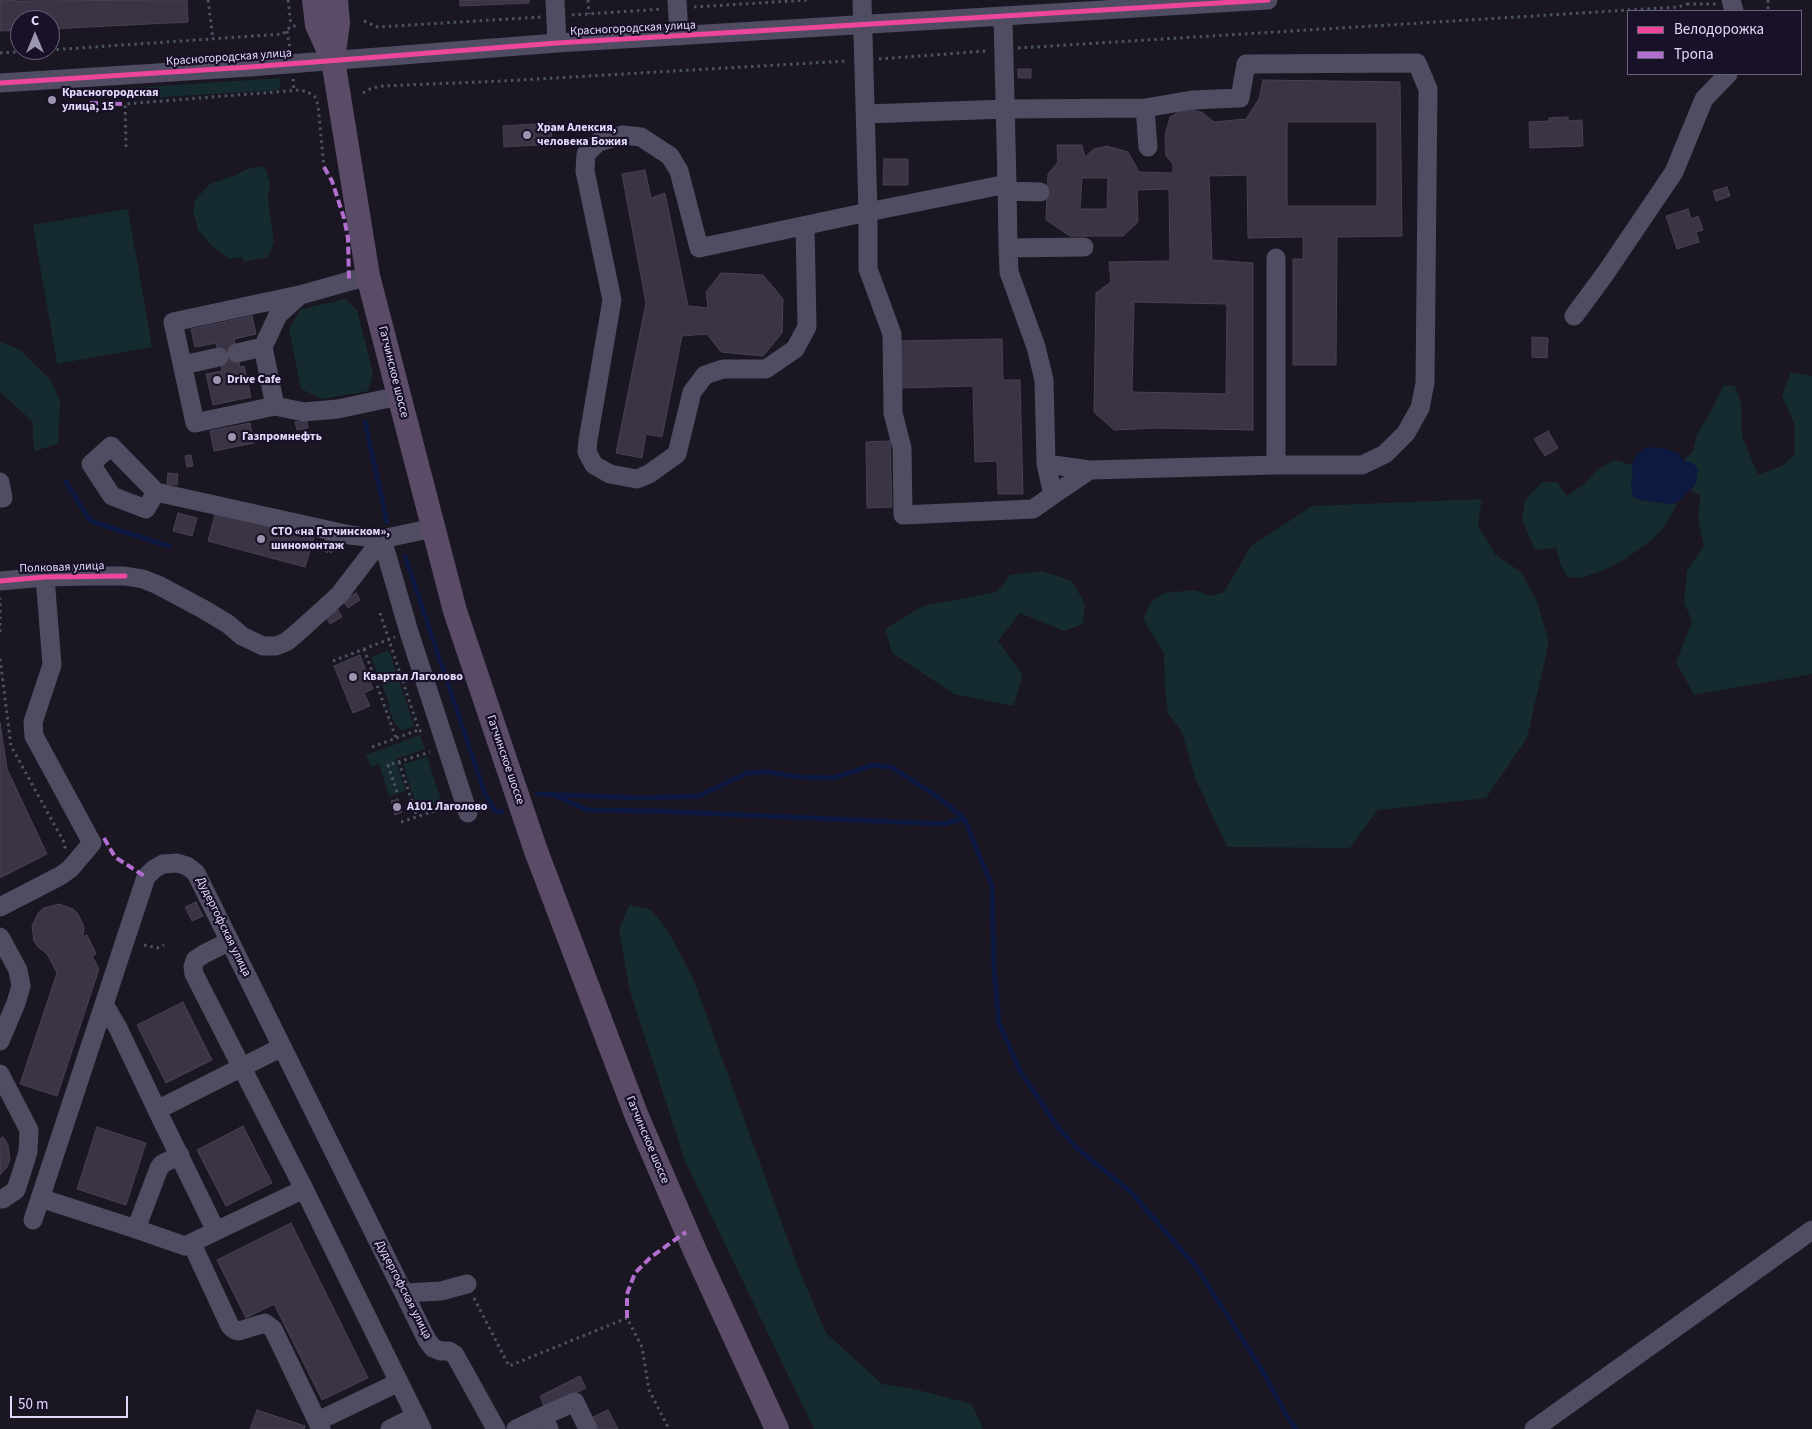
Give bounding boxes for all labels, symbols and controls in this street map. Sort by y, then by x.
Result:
north arrow [10,10,60,60]
legend [1627,10,1802,75]
text: С [31,11,39,31]
street label: Красногородская улица [570,19,696,39]
text: Велодорожка [1674,19,1764,40]
text: Тропа [1674,44,1714,65]
street label: Красногородская улица [166,46,292,70]
place label: Красногородская улица, 15 [62,86,159,114]
marker: Красногородская улица, 15 [46,94,58,106]
place label: Храм Алексия, человека Божия [537,121,628,149]
marker: Храм Алексия, человека Божия [521,129,533,141]
street label: Гатчинское шоссе [375,325,411,419]
place label: Drive Cafe [227,373,281,387]
marker: Drive Cafe [211,374,223,386]
place label: Газпромнефть [242,430,322,444]
marker: Газпромнефть [226,431,238,443]
place label: СТО «на Гатчинском», шиномонтаж [271,525,390,553]
marker: СТО «на Гатчинском», шиномонтаж [255,533,267,545]
street label: Полковая улица [19,559,105,577]
place label: Квартал Лаголово [363,670,463,684]
marker: Квартал Лаголово [347,671,359,683]
street label: Гатчинское шоссе [483,713,527,807]
place label: А101 Лаголово [407,800,487,814]
marker: А101 Лаголово [391,801,403,813]
street label: Дудергофская улица [193,875,253,979]
street label: Гатчинское шоссе [622,1094,672,1186]
street label: Дудергофская улица [372,1238,434,1342]
scale bar [12,1386,130,1418]
text: 50 m [18,1394,48,1415]

